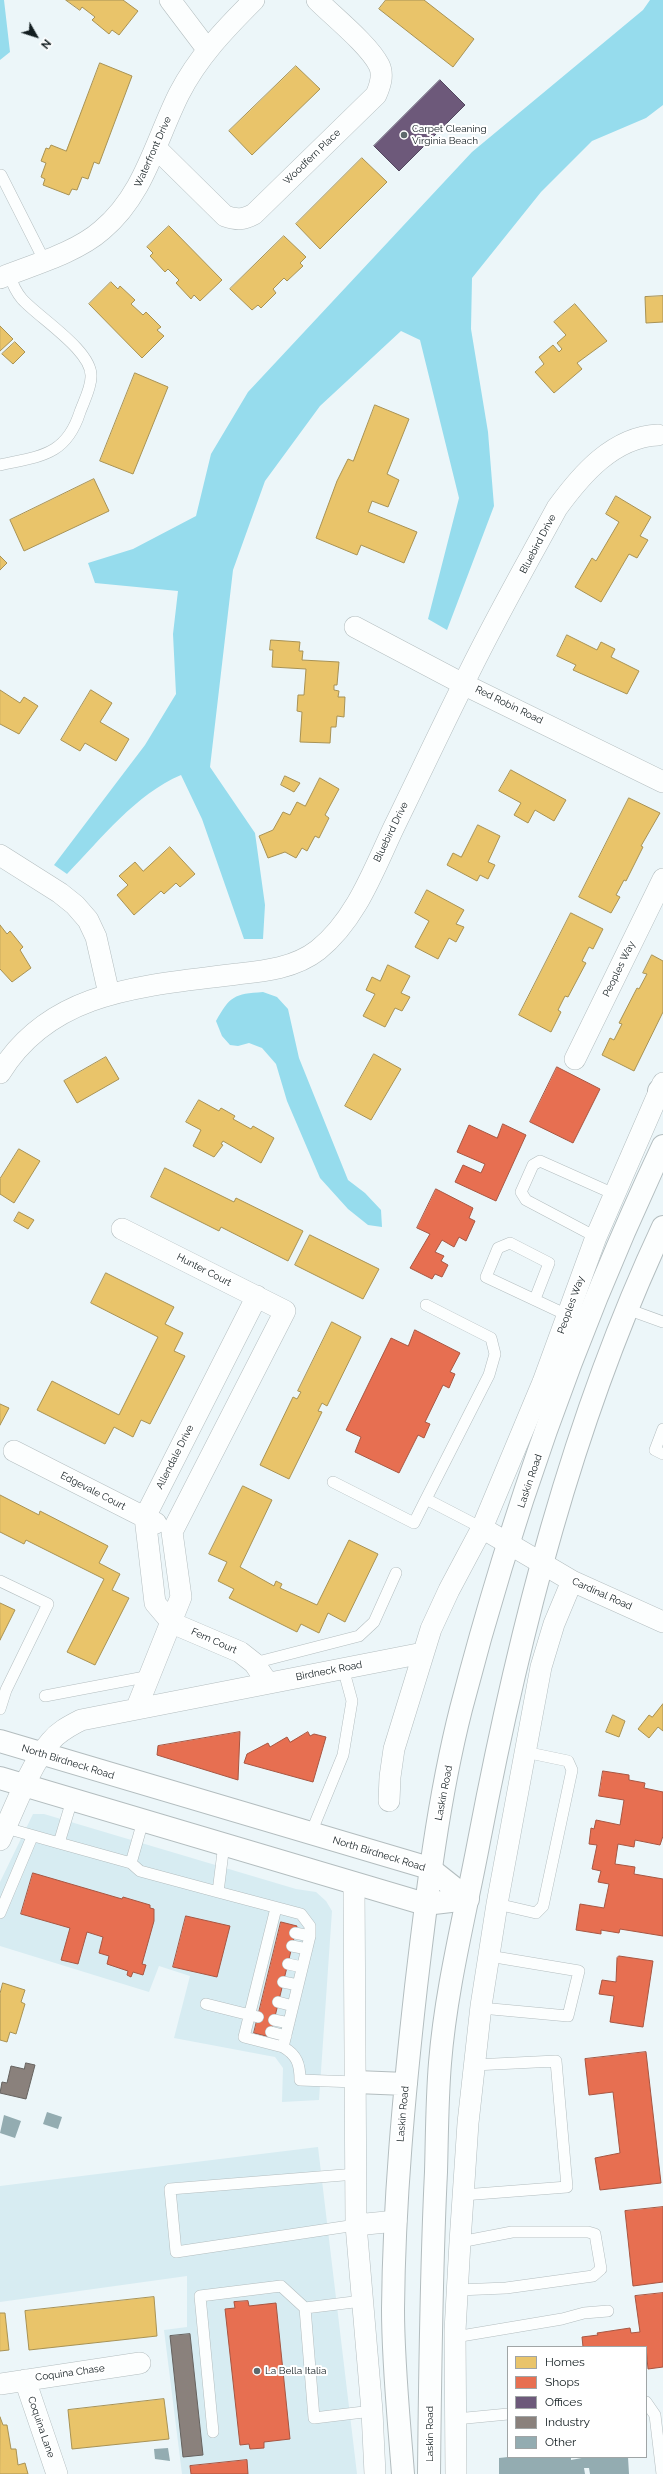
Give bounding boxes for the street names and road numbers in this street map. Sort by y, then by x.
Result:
street label: Waterfront Drive [132,115,174,189]
street label: Woodfern Place [281,127,343,187]
street label: Bluebird Drive [517,512,559,576]
street label: Red Robin Road [473,683,545,727]
street label: Bluebird Drive [371,800,411,864]
street label: Peoples Way [600,939,638,999]
street label: Hunter Court [175,1251,233,1289]
street label: Peoples Way [555,1274,587,1336]
street label: Allendale Drive [154,1423,196,1491]
street label: Laskin Road [515,1453,545,1509]
street label: Edgevale Court [58,1469,128,1513]
street label: Cardinal Road [570,1575,634,1613]
street label: Fern Court [189,1626,239,1656]
street label: Birdneck Road [295,1659,363,1683]
street label: North Birdneck Road [20,1742,116,1782]
street label: Laskin Road [433,1764,455,1822]
street label: North Birdneck Road [331,1834,427,1874]
street label: Laskin Road [395,2086,411,2142]
street label: Coquina Chase [35,2362,105,2384]
street label: Coquina Lane [25,2395,57,2459]
street label: Laskin Road [424,2406,436,2462]

